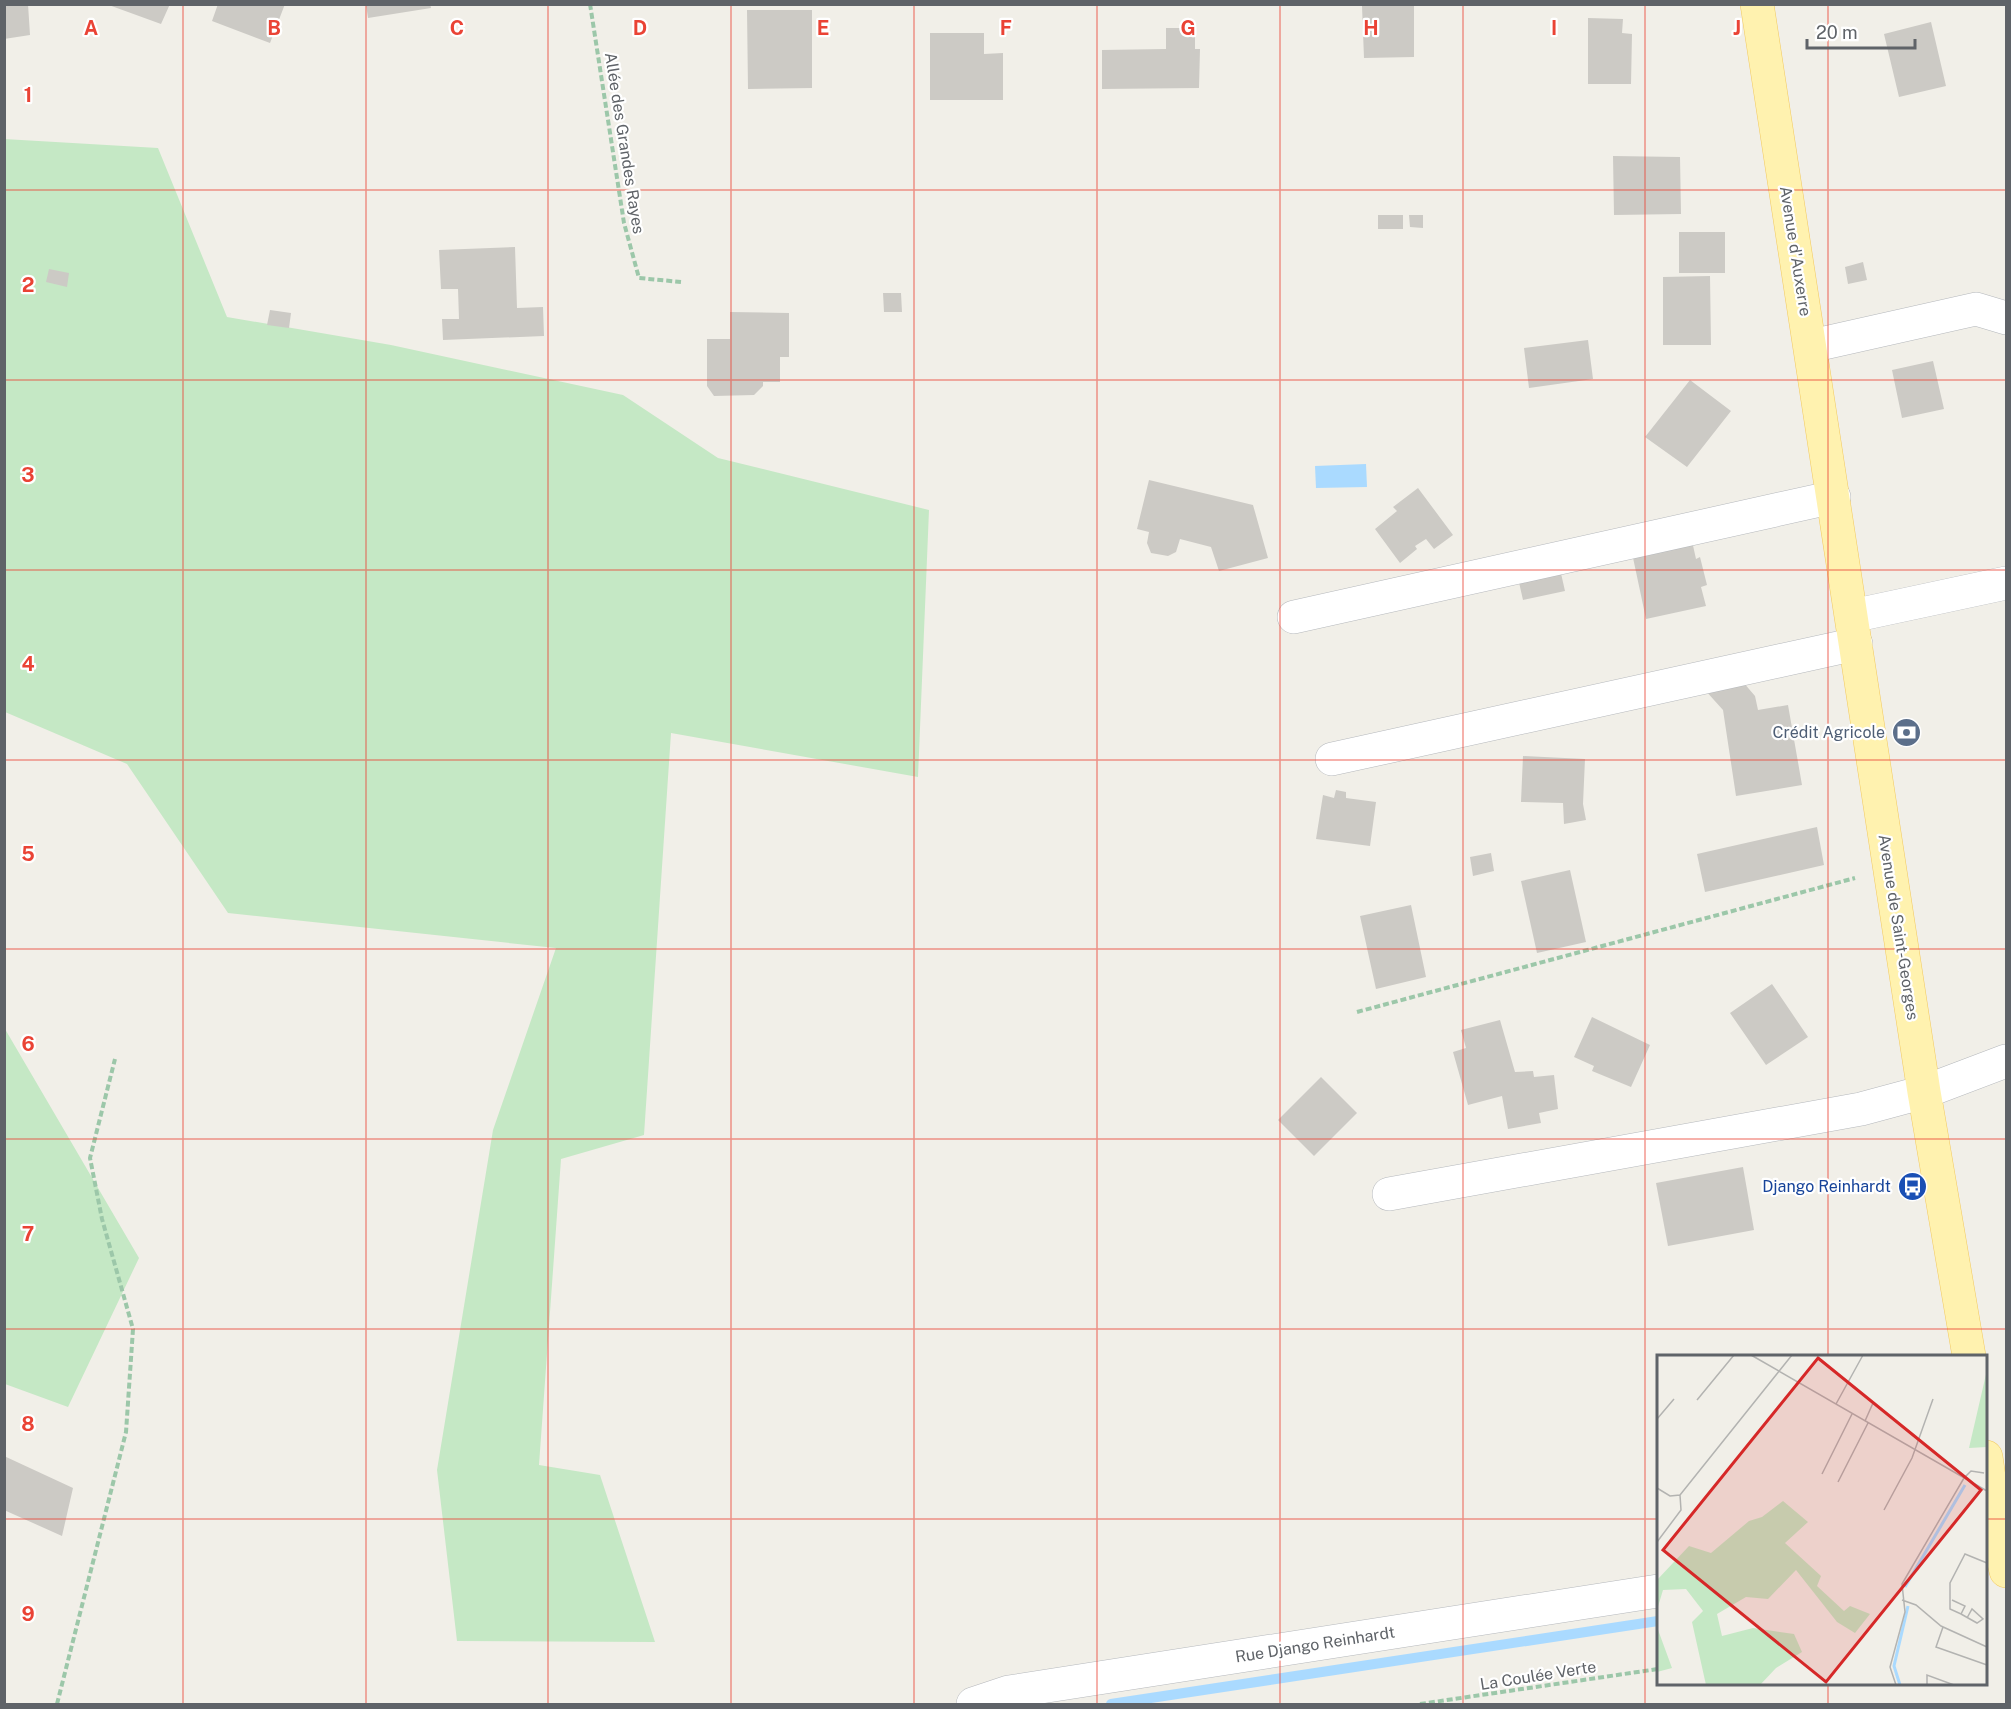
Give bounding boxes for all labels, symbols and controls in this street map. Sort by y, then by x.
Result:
scale bar [1807,12,1915,50]
text: A [84,16,98,40]
text: B [267,16,281,40]
text: C [450,16,464,40]
text: D [633,16,647,40]
text: E [817,16,829,40]
text: F [1000,16,1012,40]
text: G [1180,16,1196,40]
text: H [1363,16,1379,40]
text: I [1551,16,1557,40]
text: J [1733,16,1741,40]
text: 20 m [1816,22,1858,43]
street label: Allée des Grandes Rayes [601,51,648,235]
text: 1 [24,83,32,107]
street label: Avenue d'Auxerre [1776,185,1815,318]
text: 2 [22,273,34,297]
text: 3 [21,463,35,487]
text: 4 [21,652,35,676]
bank icon: Crédit Agricole [1890,716,1922,748]
place label: Crédit Agricole [1773,723,1885,742]
street label: Avenue de Saint-Georges [1874,833,1923,1021]
text: 5 [21,842,35,866]
text: 6 [21,1032,35,1056]
bus stop icon: Django Reinhardt [1896,1170,1928,1202]
place label: Django Reinhardt [1762,1177,1891,1196]
text: 7 [22,1222,34,1246]
inset map [1657,1355,1987,1685]
text: 8 [21,1412,35,1436]
text: 9 [21,1602,35,1626]
street label: Rue Django Reinhardt [1234,1622,1396,1667]
street label: La Coulée Verte [1479,1657,1597,1694]

